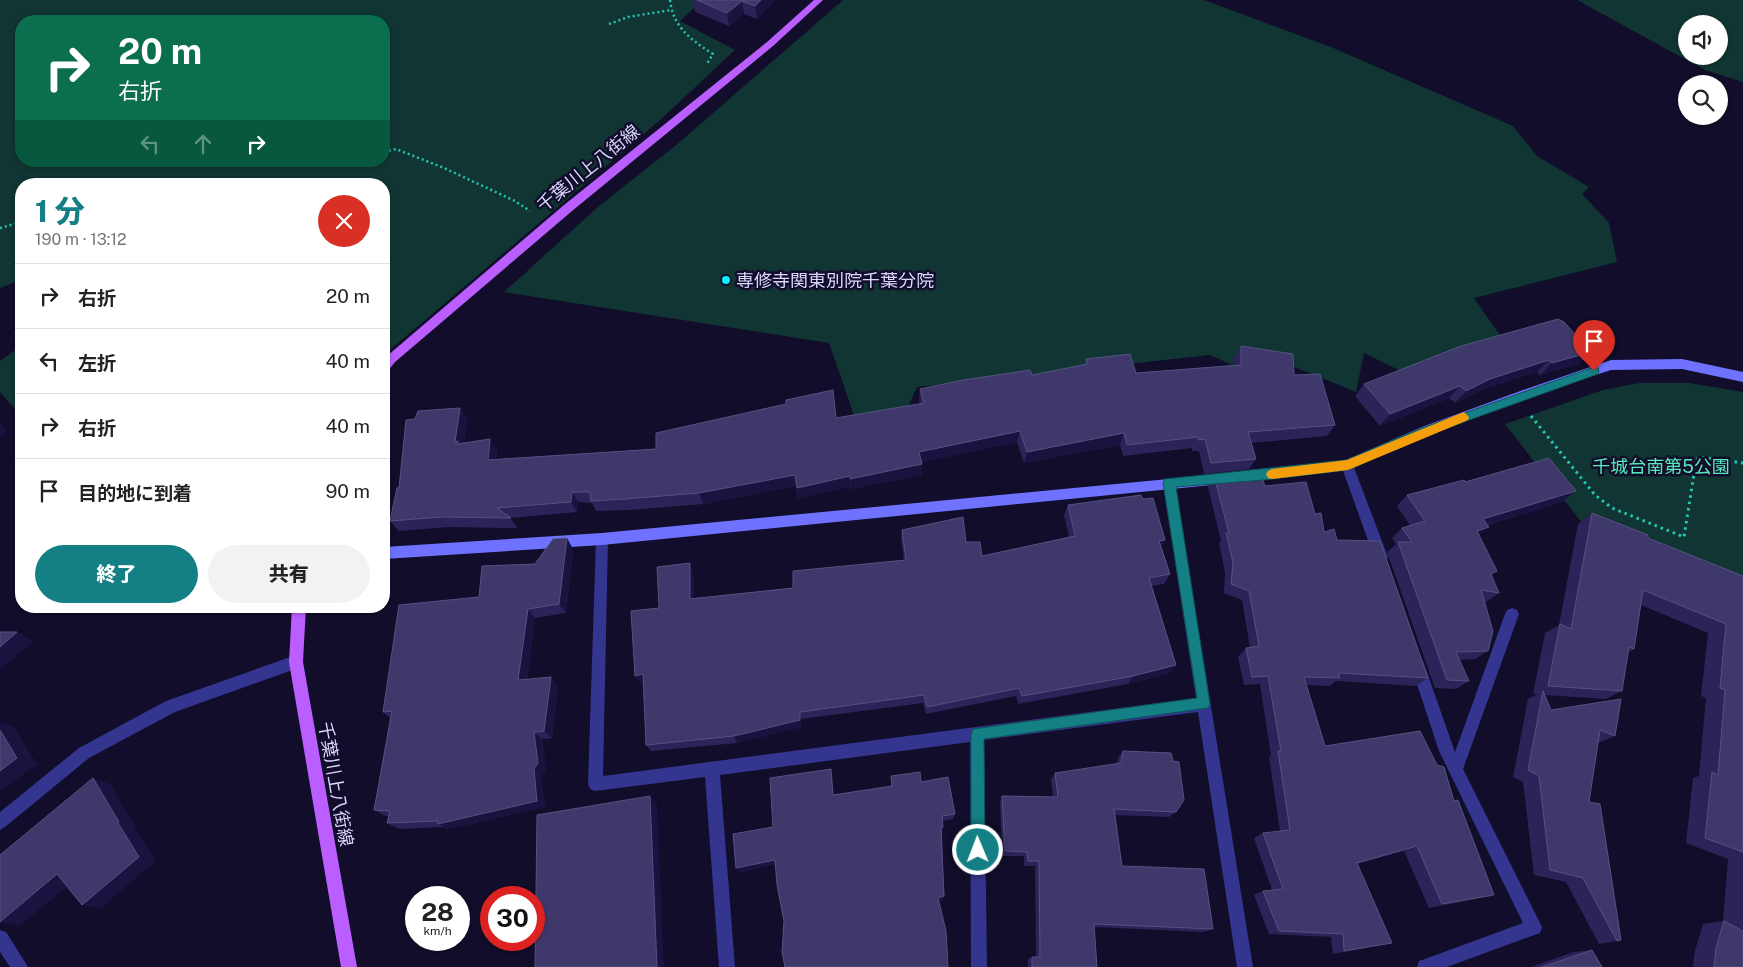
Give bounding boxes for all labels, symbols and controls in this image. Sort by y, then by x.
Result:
map controls [1678,15,1728,125]
button: sound [1678,15,1728,65]
text: 20 m [118,31,202,72]
icon: right [35,35,100,100]
button: search [1678,75,1728,125]
text: 右折 [118,78,162,104]
street label: 千葉川上八街線 [532,120,644,216]
icon: left [136,130,164,158]
icon: ahead [189,130,217,158]
icon: right [242,130,270,158]
text: 1 分 [35,193,85,229]
button: close [318,195,370,247]
text: 190 m · 13:12 [35,230,127,249]
place label: 専修寺関東別院千葉分院 [736,270,934,291]
marker: 専修寺関東別院千葉分院 [720,274,732,286]
icon: right [35,282,63,310]
text: 20 m [326,285,370,307]
text: 右折 [78,287,116,309]
pin [1573,320,1615,371]
icon: arrive [1580,327,1608,355]
icon: left [35,347,63,375]
text: 40 m [325,350,370,372]
text: 左折 [78,352,116,374]
icon: right [35,412,63,440]
text: 40 m [325,415,370,437]
text: 右折 [78,417,116,439]
park label: 千城台南第5公園 [1592,456,1730,477]
icon: arrive [35,477,63,505]
text: 90 m [326,480,370,502]
text: 目的地に到着 [78,482,192,504]
button: 終了 [35,545,198,603]
button: 共有 [208,545,370,603]
street label: 千葉川上八街線 [315,720,357,848]
position arrow [951,823,1003,875]
speed limit sign: 30 [480,886,545,951]
text: 28 [421,897,454,927]
text: km/h [423,924,452,938]

